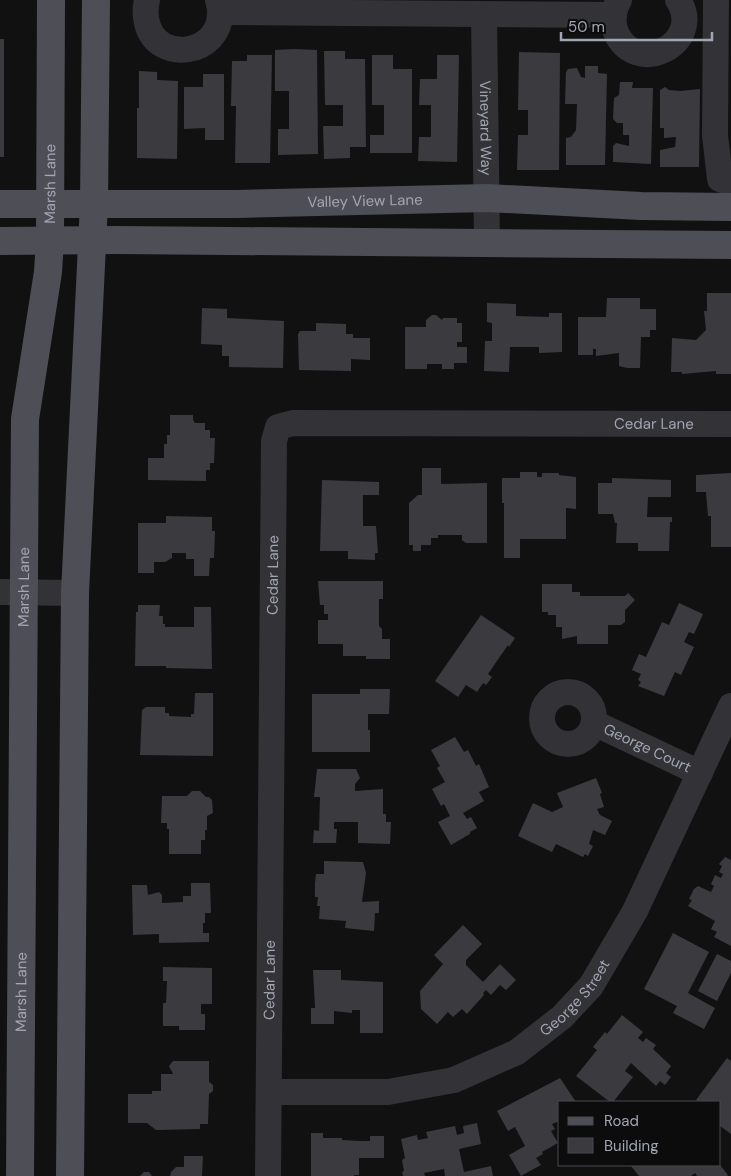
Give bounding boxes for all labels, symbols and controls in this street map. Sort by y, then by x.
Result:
scale bar [561,10,712,42]
text: 50 m [568,17,605,37]
street label: Vineyard Way [475,80,496,176]
street label: Marsh Lane [40,144,60,224]
street label: Valley View Lane [307,190,423,212]
street label: Cedar Lane [614,414,694,434]
street label: Cedar Lane [263,535,283,615]
street label: Marsh Lane [14,547,34,627]
street label: George Court [600,719,694,777]
street label: Cedar Lane [259,940,280,1020]
street label: Marsh Lane [11,952,31,1032]
street label: George Street [536,956,614,1041]
legend [558,1101,721,1166]
text: Road [604,1111,639,1131]
text: Building [604,1136,659,1156]

